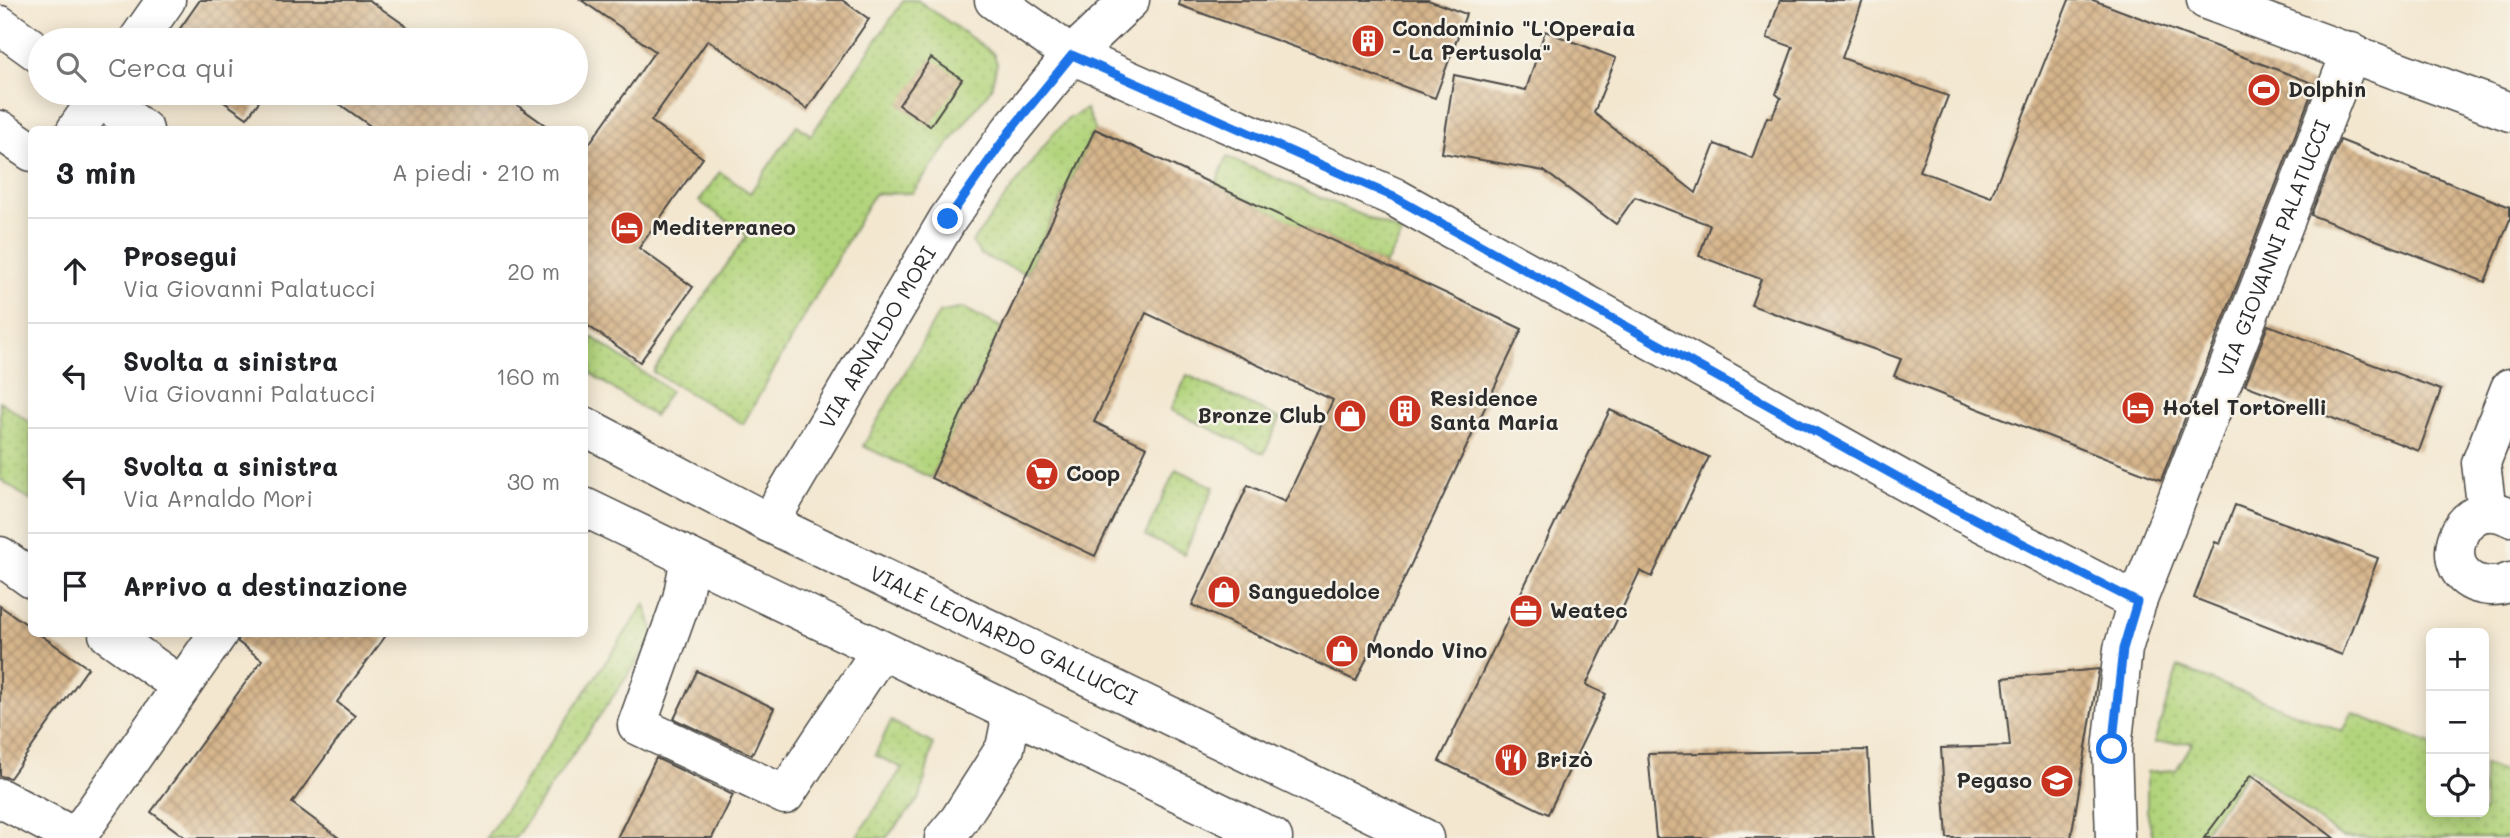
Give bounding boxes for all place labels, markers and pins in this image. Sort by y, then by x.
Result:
place label: Condominio "L'Operaia - La Pertusola" [1392,14,1635,65]
building icon: Condominio "L'Operaia - La Pertusola" [1349,22,1387,60]
sports icon: Dolphin [2245,71,2283,109]
place label: Dolphin [2288,75,2366,102]
hotel icon: Mediterraneo [608,209,646,247]
place label: Mediterraneo [652,213,796,240]
place label: Residence Santa Maria [1430,384,1559,435]
hotel icon: Hotel Tortorelli [2119,389,2157,427]
building icon: Residence Santa Maria [1386,392,1424,430]
place label: Hotel Tortorelli [2162,393,2327,420]
shop icon: Bronze Club [1331,397,1369,435]
place label: Bronze Club [1198,401,1326,428]
supermarket icon: Coop [1023,455,1061,493]
place label: Coop [1066,459,1120,486]
shop icon: Sanguedolce [1205,573,1243,611]
place label: Sanguedolce [1248,577,1380,604]
office icon: Weatec [1507,592,1545,630]
place label: Weatec [1550,596,1628,623]
shop icon: Mondo Vino [1323,632,1361,670]
place label: Mondo Vino [1366,636,1487,663]
restaurant icon: Brizò [1492,741,1530,779]
place label: Brizò [1536,745,1593,772]
school or university icon: Pegaso [2038,762,2076,800]
place label: Pegaso [1956,766,2032,793]

